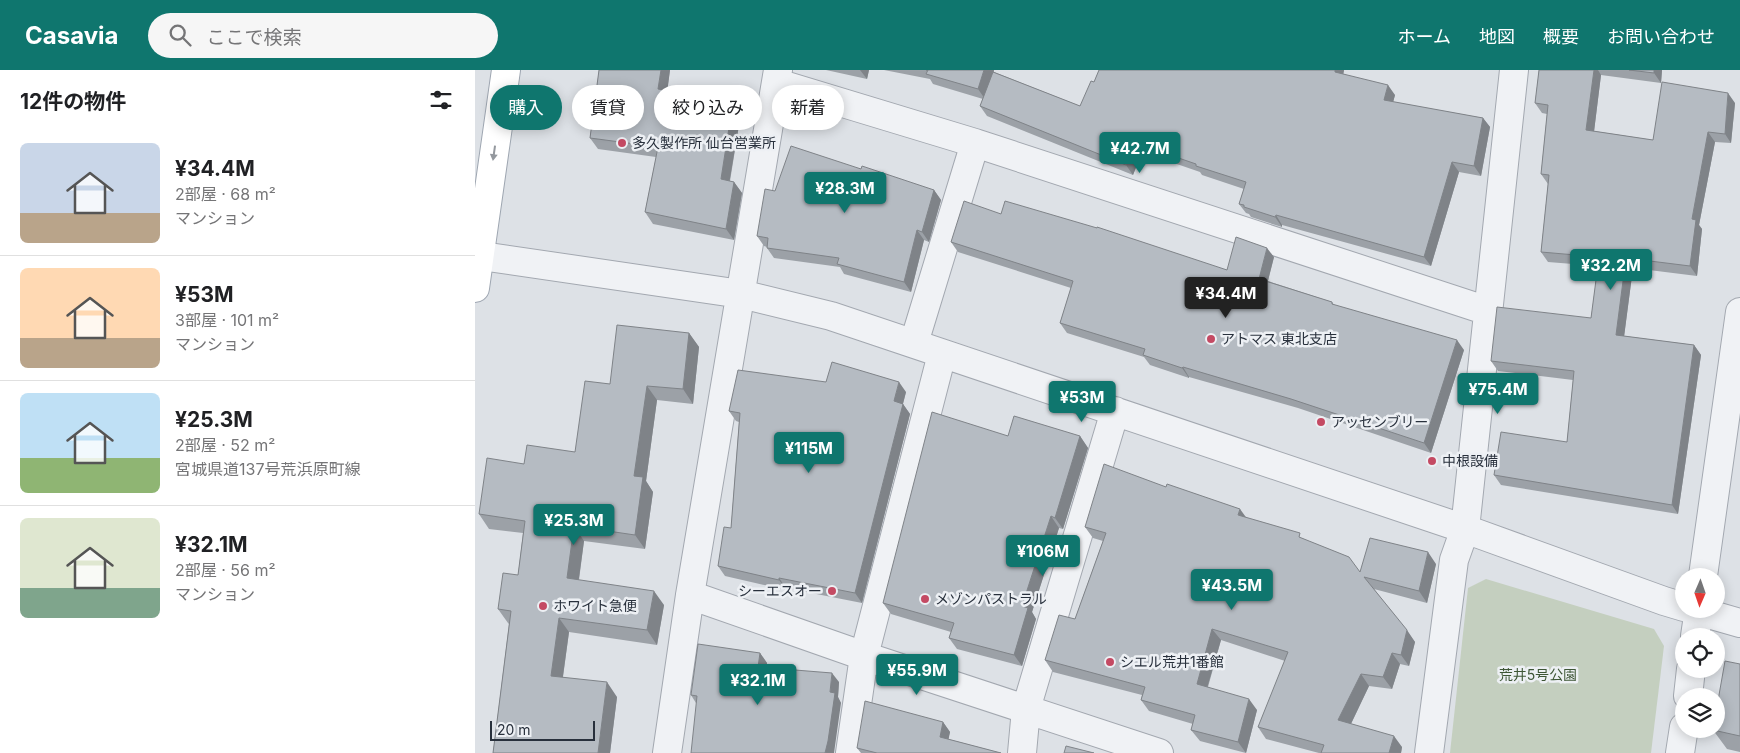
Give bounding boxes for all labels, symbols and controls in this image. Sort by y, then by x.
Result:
search box [148,13,498,58]
text: Casavia [25,21,118,50]
icon: search [166,21,194,49]
text: ここで検索 [206,26,302,49]
text: ホーム [1398,26,1451,47]
text: 地図 [1479,26,1515,47]
text: 概要 [1543,26,1579,47]
text: お問い合わせ [1607,26,1715,47]
chip: 購入 [490,85,562,130]
chip: 賃貸 [572,85,644,130]
chip: 絞り込み [654,85,762,130]
chip: 新着 [772,85,844,130]
icon: filters [427,86,455,114]
text: 12件の物件 [20,89,126,114]
pin: ¥42.7M [1099,132,1181,174]
place label: 多久製作所 仙台営業所 [632,134,776,151]
marker: 多久製作所 仙台営業所 [616,137,628,149]
text: ¥42.7M [1110,138,1170,158]
one-way arrow [489,145,497,161]
text: ¥34.4M [175,156,255,181]
icon: home [60,163,120,223]
pin: ¥28.3M [804,172,886,214]
text: ¥28.3M [815,178,875,198]
text: 2部屋 · 68 m² [175,184,276,204]
text: マンション [175,208,255,228]
pin: ¥32.2M [1570,248,1652,291]
text: ¥32.2M [1581,255,1641,275]
pin: ¥34.4M [1185,276,1267,319]
text: ¥53M [175,282,234,307]
text: ¥34.4M [1196,283,1256,303]
icon: home [60,288,120,348]
text: 3部屋 · 101 m² [175,310,279,330]
place label: アトマス 東北支店 [1221,330,1337,347]
marker: アトマス 東北支店 [1205,333,1217,345]
text: マンション [175,334,255,354]
pin: ¥75.4M [1457,372,1539,415]
text: ¥75.4M [1468,379,1528,399]
pin: ¥53M [1052,380,1112,423]
text: ¥53M [1060,387,1104,407]
text: ¥25.3M [175,407,253,432]
icon: home [60,413,120,473]
place label: アッセンブリー [1331,413,1429,430]
marker: アッセンブリー [1315,416,1327,428]
pin: ¥115M [774,432,844,474]
text: 2部屋 · 52 m² [175,435,275,455]
text: ¥115M [785,438,833,458]
place label: 中根設備 [1442,452,1498,469]
marker: 中根設備 [1426,455,1438,467]
text: 宮城県道137号荒浜原町線 [175,459,360,479]
pin: ¥25.3M [533,504,615,546]
text: ¥25.3M [544,510,604,530]
text: ¥32.1M [175,532,248,557]
pin: ¥106M [1008,534,1078,577]
icon: home [60,538,120,598]
text: ¥106M [1017,541,1069,561]
text: 2部屋 · 56 m² [175,560,276,580]
pin: ¥43.5M [1191,568,1273,611]
north arrow [1675,568,1725,618]
map controls [1675,568,1725,738]
text: ¥43.5M [1202,575,1262,595]
place label: シーエスオー [738,582,822,599]
text: マンション [175,584,255,604]
marker: シーエスオー [826,585,838,597]
place label: メゾンパストラル [935,590,1047,607]
marker: メゾンパストラル [919,593,931,605]
place label: ホワイト急便 [553,597,637,614]
marker: ホワイト急便 [537,600,549,612]
button: locate [1675,628,1725,678]
place label: シエル荒井1番館 [1120,653,1224,670]
pin: ¥55.9M [876,654,958,696]
marker: シエル荒井1番館 [1104,656,1116,668]
text: ¥55.9M [887,660,947,680]
pin: ¥32.1M [717,664,799,706]
park label: 荒井5号公園 [1499,666,1577,683]
text: ¥32.1M [730,670,786,690]
button: layers [1675,688,1725,738]
scale bar [490,718,595,741]
text: 20 m [497,721,531,738]

